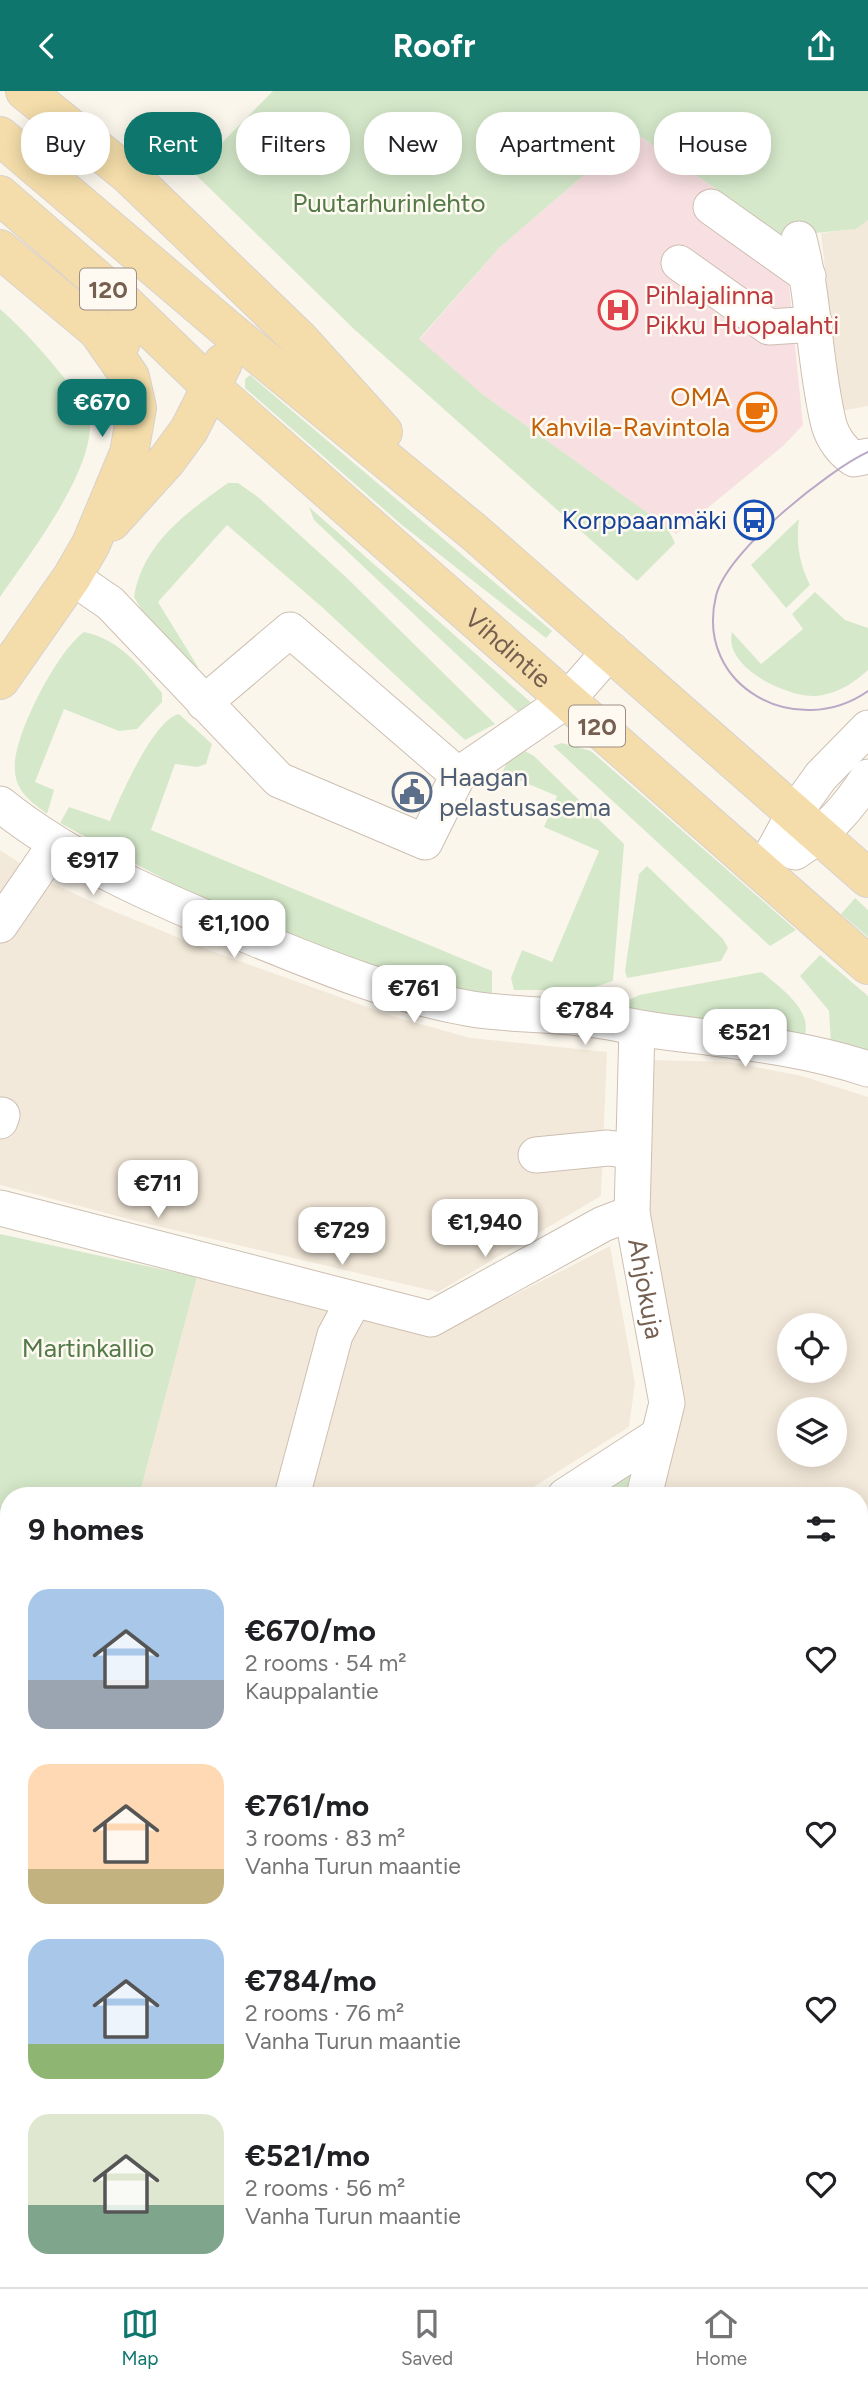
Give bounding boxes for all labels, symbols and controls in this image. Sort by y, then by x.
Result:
icon: back [28,27,66,65]
text: Roofr [393,27,475,65]
icon: share [802,27,840,65]
chip: Buy [21,112,110,175]
chip: Rent [124,112,222,175]
chip: Filters [236,112,350,175]
chip: New [364,112,462,175]
chip: Apartment [476,112,640,175]
chip: House [654,112,771,175]
park label: Puutarhurinlehto [292,187,486,219]
road number: 120 [80,269,136,309]
place label: Pihlajalinna Pikku Huopalahti [645,279,839,341]
hospital icon: Pihlajalinna Pikku Huopalahti [597,289,639,331]
pin: €670 [61,379,143,439]
place label: OMA Kahvila-Ravintola [530,381,730,443]
text: €670 [73,388,131,416]
cafe icon: OMA Kahvila-Ravintola [736,391,778,433]
bus stop icon: Korppaanmäki [733,499,775,541]
place label: Korppaanmäki [562,504,727,536]
street label: Vihdintie [458,602,558,695]
road number: 120 [569,705,625,747]
place label: Haagan pelastusasema [439,761,611,823]
public building icon: Haagan pelastusasema [391,771,433,813]
pin: €917 [52,837,134,897]
text: €917 [67,846,119,874]
pin: €1,100 [177,901,291,960]
text: €1,100 [198,909,270,937]
pin: €761 [373,965,455,1025]
text: €761 [388,974,440,1002]
pin: €784 [544,988,626,1047]
text: €784 [556,996,614,1024]
pin: €521 [704,1009,786,1069]
text: €521 [719,1018,771,1046]
pin: €711 [117,1161,199,1220]
text: €711 [134,1169,182,1197]
pin: €1,940 [428,1199,542,1259]
pin: €729 [301,1207,383,1267]
text: €1,940 [448,1208,522,1236]
text: €729 [314,1216,370,1244]
street label: Ahjokuja [621,1236,671,1342]
map controls [777,1313,847,1467]
button: locate [777,1313,847,1383]
park label: Martinkallio [22,1332,154,1364]
button: layers [777,1397,847,1467]
icon: filters [802,1510,840,1548]
text: 9 homes [28,1511,144,1548]
text: €670/mo [245,1612,376,1649]
icon: home [84,1617,168,1701]
icon: heart [802,1640,840,1678]
text: 2 rooms · 54 m² [245,1649,407,1677]
text: Kauppalantie [245,1677,379,1705]
text: €761/mo [245,1787,369,1824]
icon: home [84,1792,168,1876]
icon: heart [802,1815,840,1853]
text: 3 rooms · 83 m² [245,1824,405,1852]
text: Vanha Turun maantie [245,1852,461,1880]
text: €784/mo [245,1962,376,1999]
icon: home [84,1967,168,2051]
icon: heart [802,1990,840,2028]
text: 2 rooms · 76 m² [245,1999,404,2027]
text: Vanha Turun maantie [245,2027,461,2055]
text: €521/mo [245,2137,370,2174]
icon: home [84,2142,168,2226]
icon: heart [802,2165,840,2203]
text: 2 rooms · 56 m² [245,2174,405,2202]
text: Vanha Turun maantie [245,2202,461,2230]
tab: Map [121,2305,159,2370]
tab: Saved [401,2305,453,2370]
tab: Home [695,2305,747,2370]

